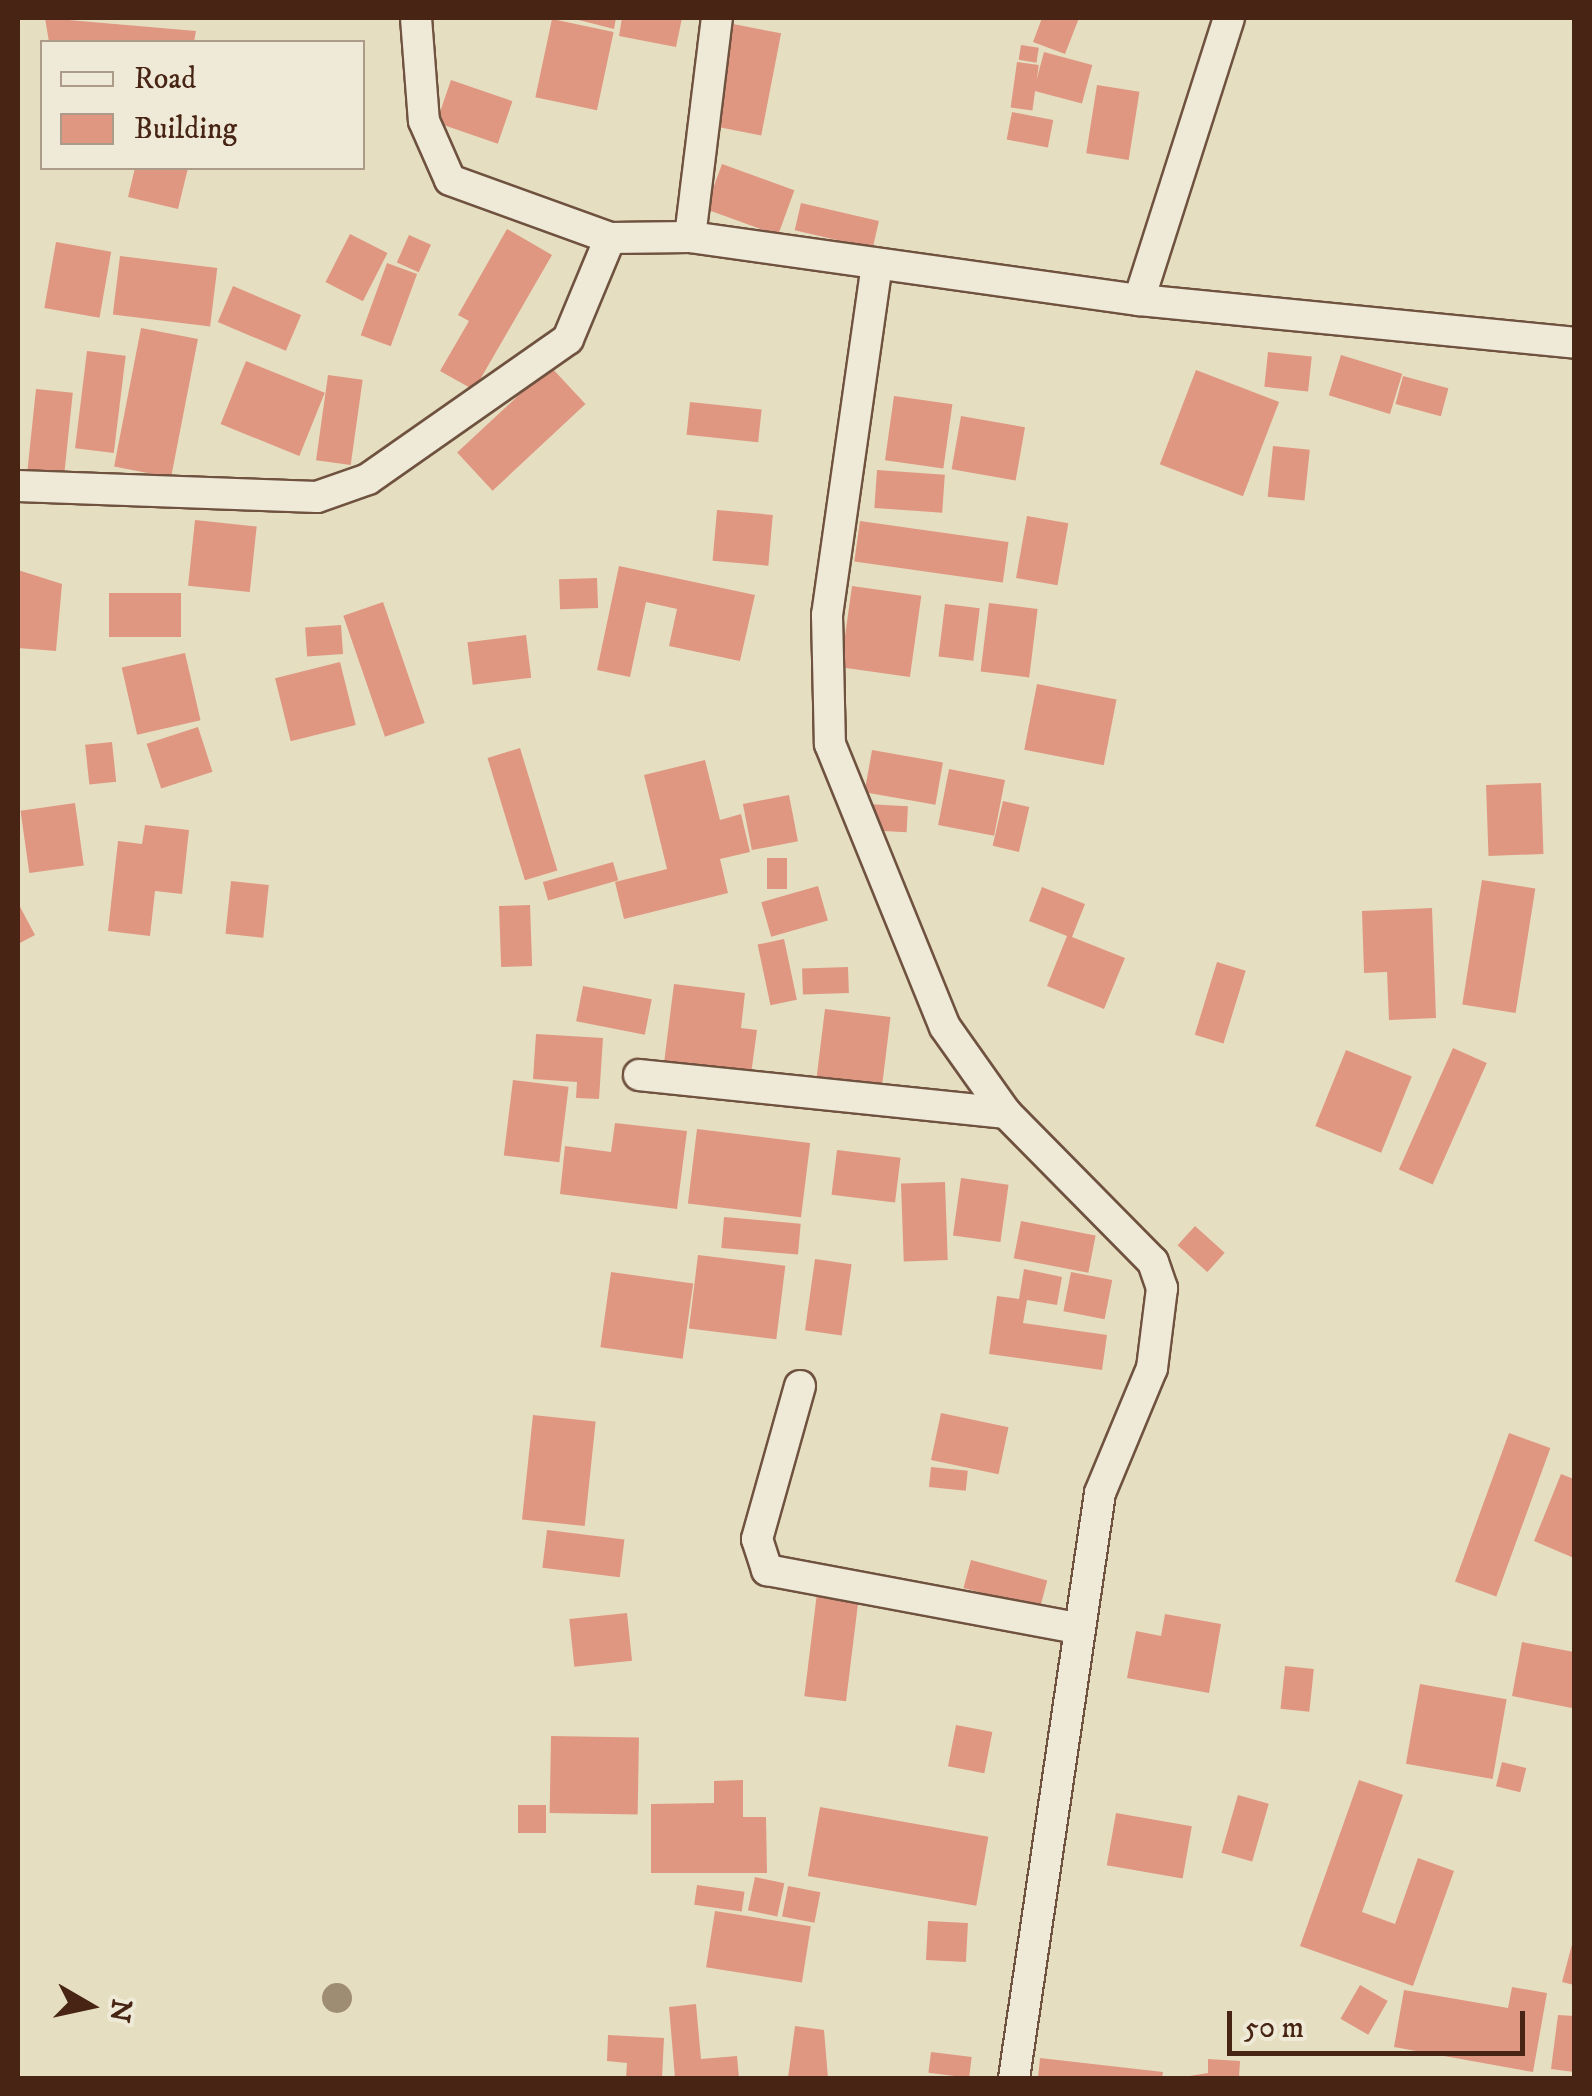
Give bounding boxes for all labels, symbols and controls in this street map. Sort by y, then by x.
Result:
legend [40,40,365,170]
text: Road [134,61,196,98]
text: Building [134,111,237,148]
north arrow [40,1956,140,2056]
scale bar [1232,1991,1530,2053]
text: N [101,1997,139,2025]
text: 50 m [1244,2010,1304,2047]

